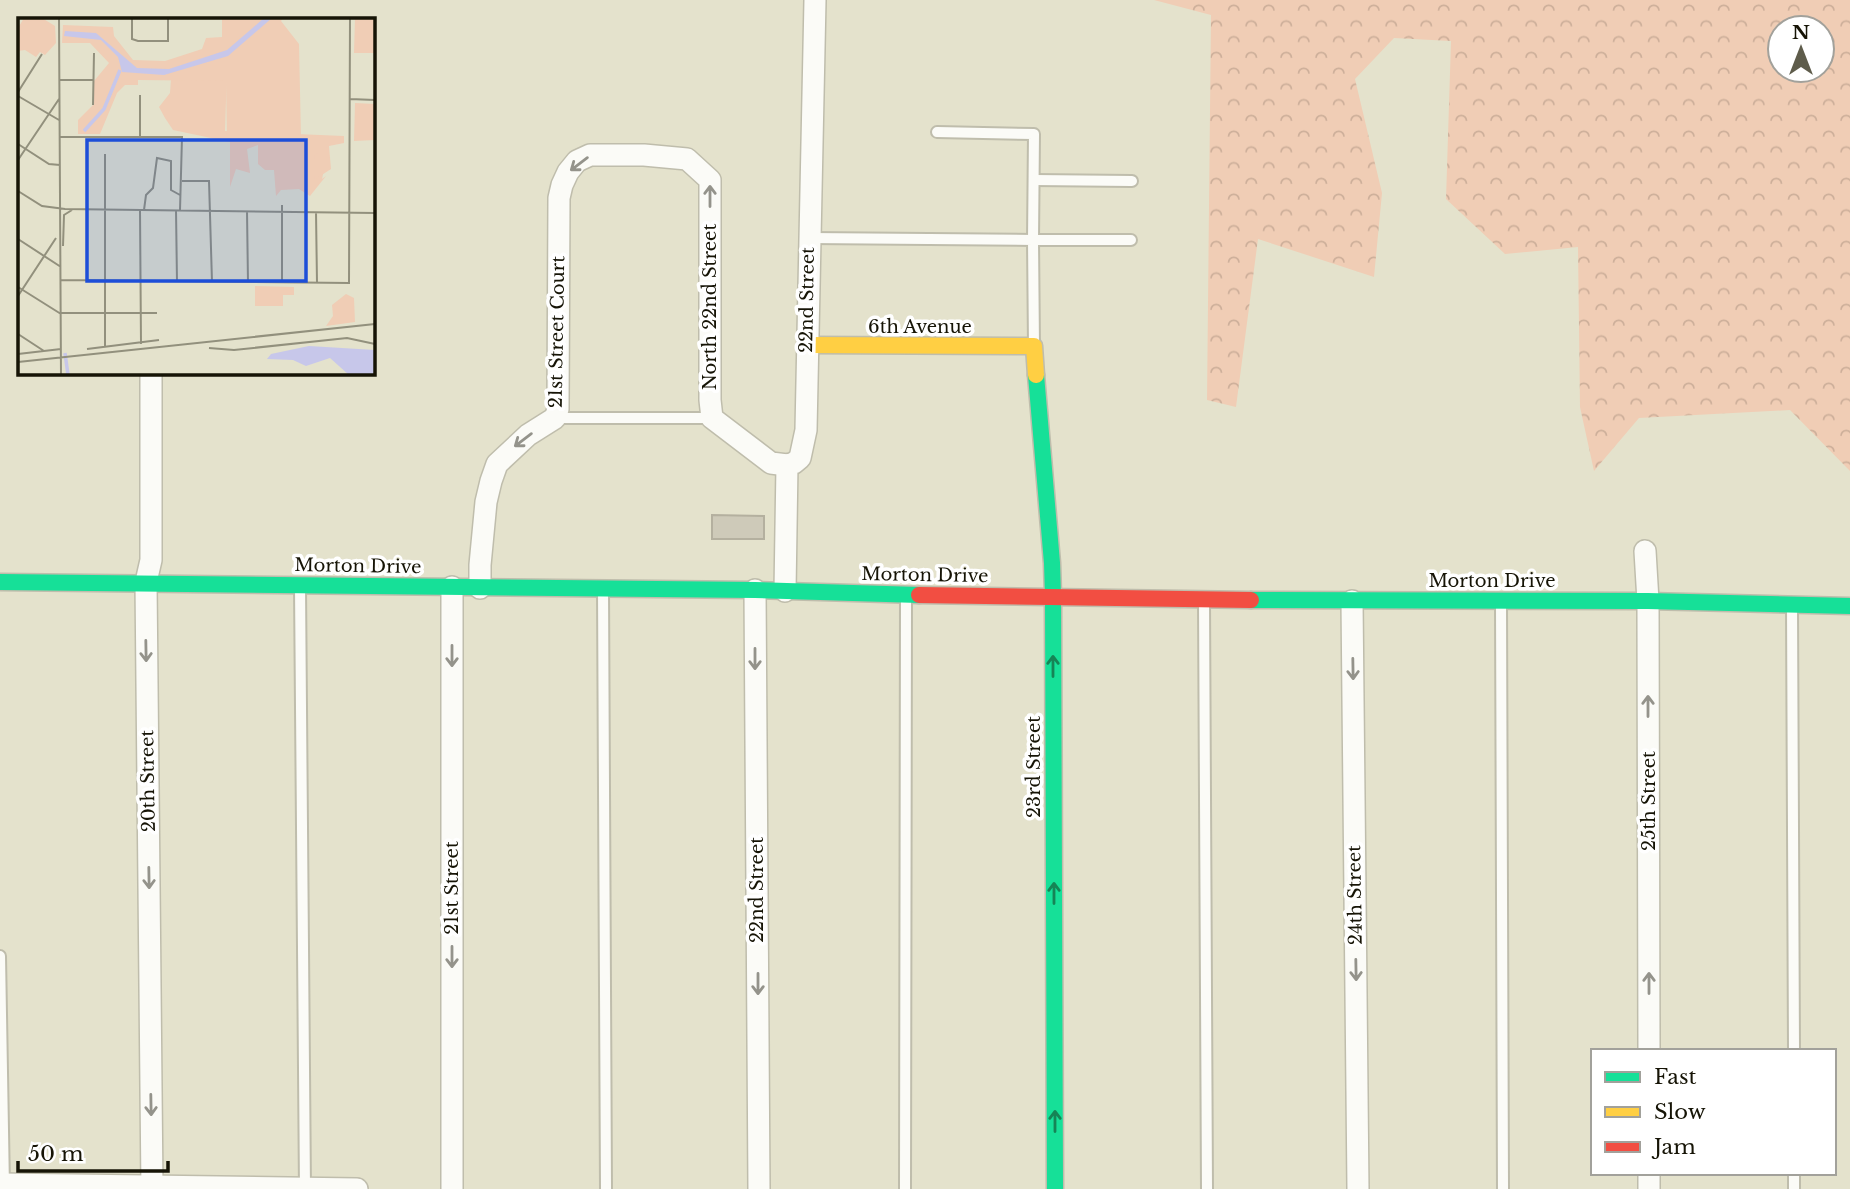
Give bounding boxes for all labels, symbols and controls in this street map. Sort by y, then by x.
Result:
north arrow [1766,14,1836,84]
inset map [18,18,374,374]
text: N [1792,21,1810,44]
one-way arrow [570,156,588,171]
one-way arrow [703,185,717,208]
street label: North 22nd Street [699,224,721,390]
street label: 22nd Street [795,247,819,353]
street label: 21st Street Court [545,256,569,408]
street label: 6th Avenue [868,316,972,338]
one-way arrow [514,433,533,448]
street label: Morton Drive [294,554,422,578]
street label: Morton Drive [861,563,989,587]
street label: Morton Drive [1428,570,1556,592]
one-way arrow [140,639,153,662]
one-way arrow [445,644,459,667]
one-way arrow [748,647,762,670]
one-way arrow [1046,655,1060,678]
one-way arrow [1346,657,1360,680]
one-way arrow [1641,695,1655,718]
street label: 23rd Street [1023,716,1045,818]
street label: 20th Street [136,729,160,832]
street label: 25th Street [1638,751,1660,851]
street label: 22nd Street [746,837,768,943]
street label: 21st Street [441,841,463,935]
street label: 24th Street [1343,845,1367,945]
one-way arrow [142,866,156,889]
one-way arrow [1047,882,1061,905]
one-way arrow [445,945,459,968]
one-way arrow [1349,958,1363,981]
one-way arrow [1642,971,1656,994]
one-way arrow [751,972,765,995]
legend [1591,1049,1836,1175]
text: Fast [1654,1064,1696,1090]
one-way arrow [144,1094,158,1117]
text: Slow [1654,1099,1706,1125]
one-way arrow [1048,1110,1062,1133]
scale bar [18,1130,168,1174]
text: Jam [1651,1134,1696,1160]
text: 50 m [28,1141,84,1167]

